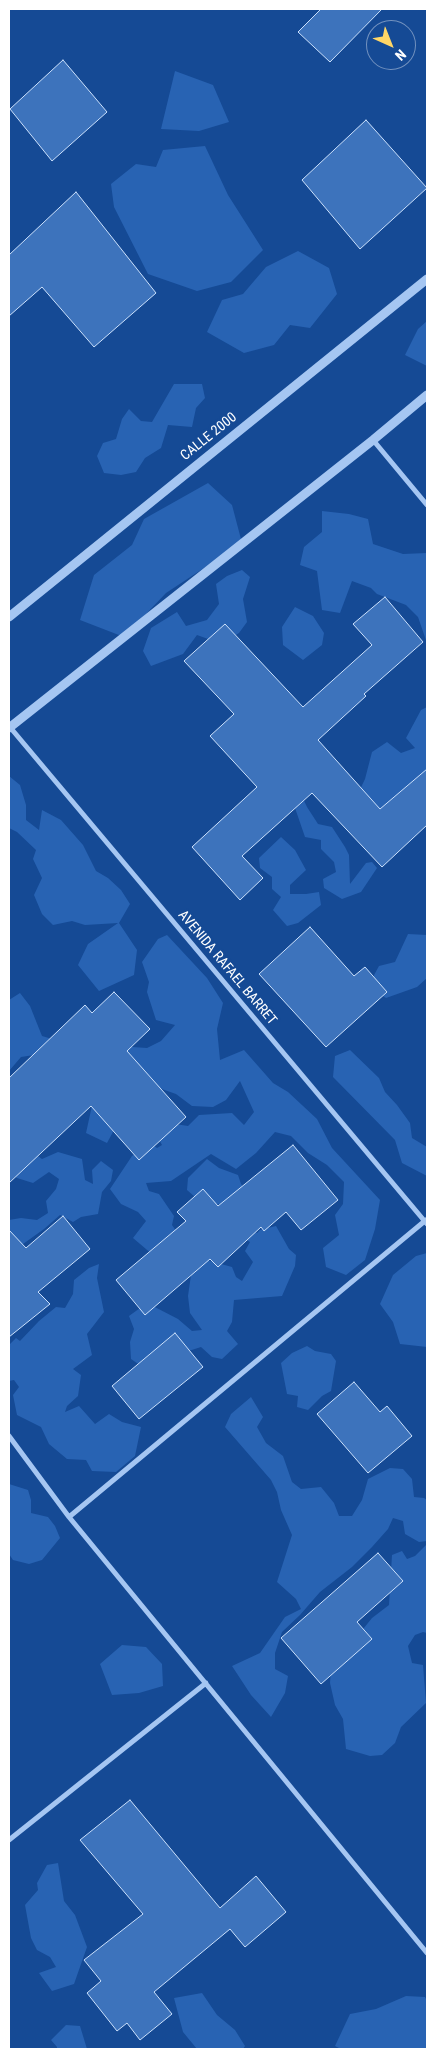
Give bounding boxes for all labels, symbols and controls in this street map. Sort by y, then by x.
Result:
north arrow [366,20,416,70]
text: N [392,46,409,64]
street label: CALLE 2000 [178,409,240,465]
street label: AVENIDA RAFAEL BARRET [174,907,280,1029]

